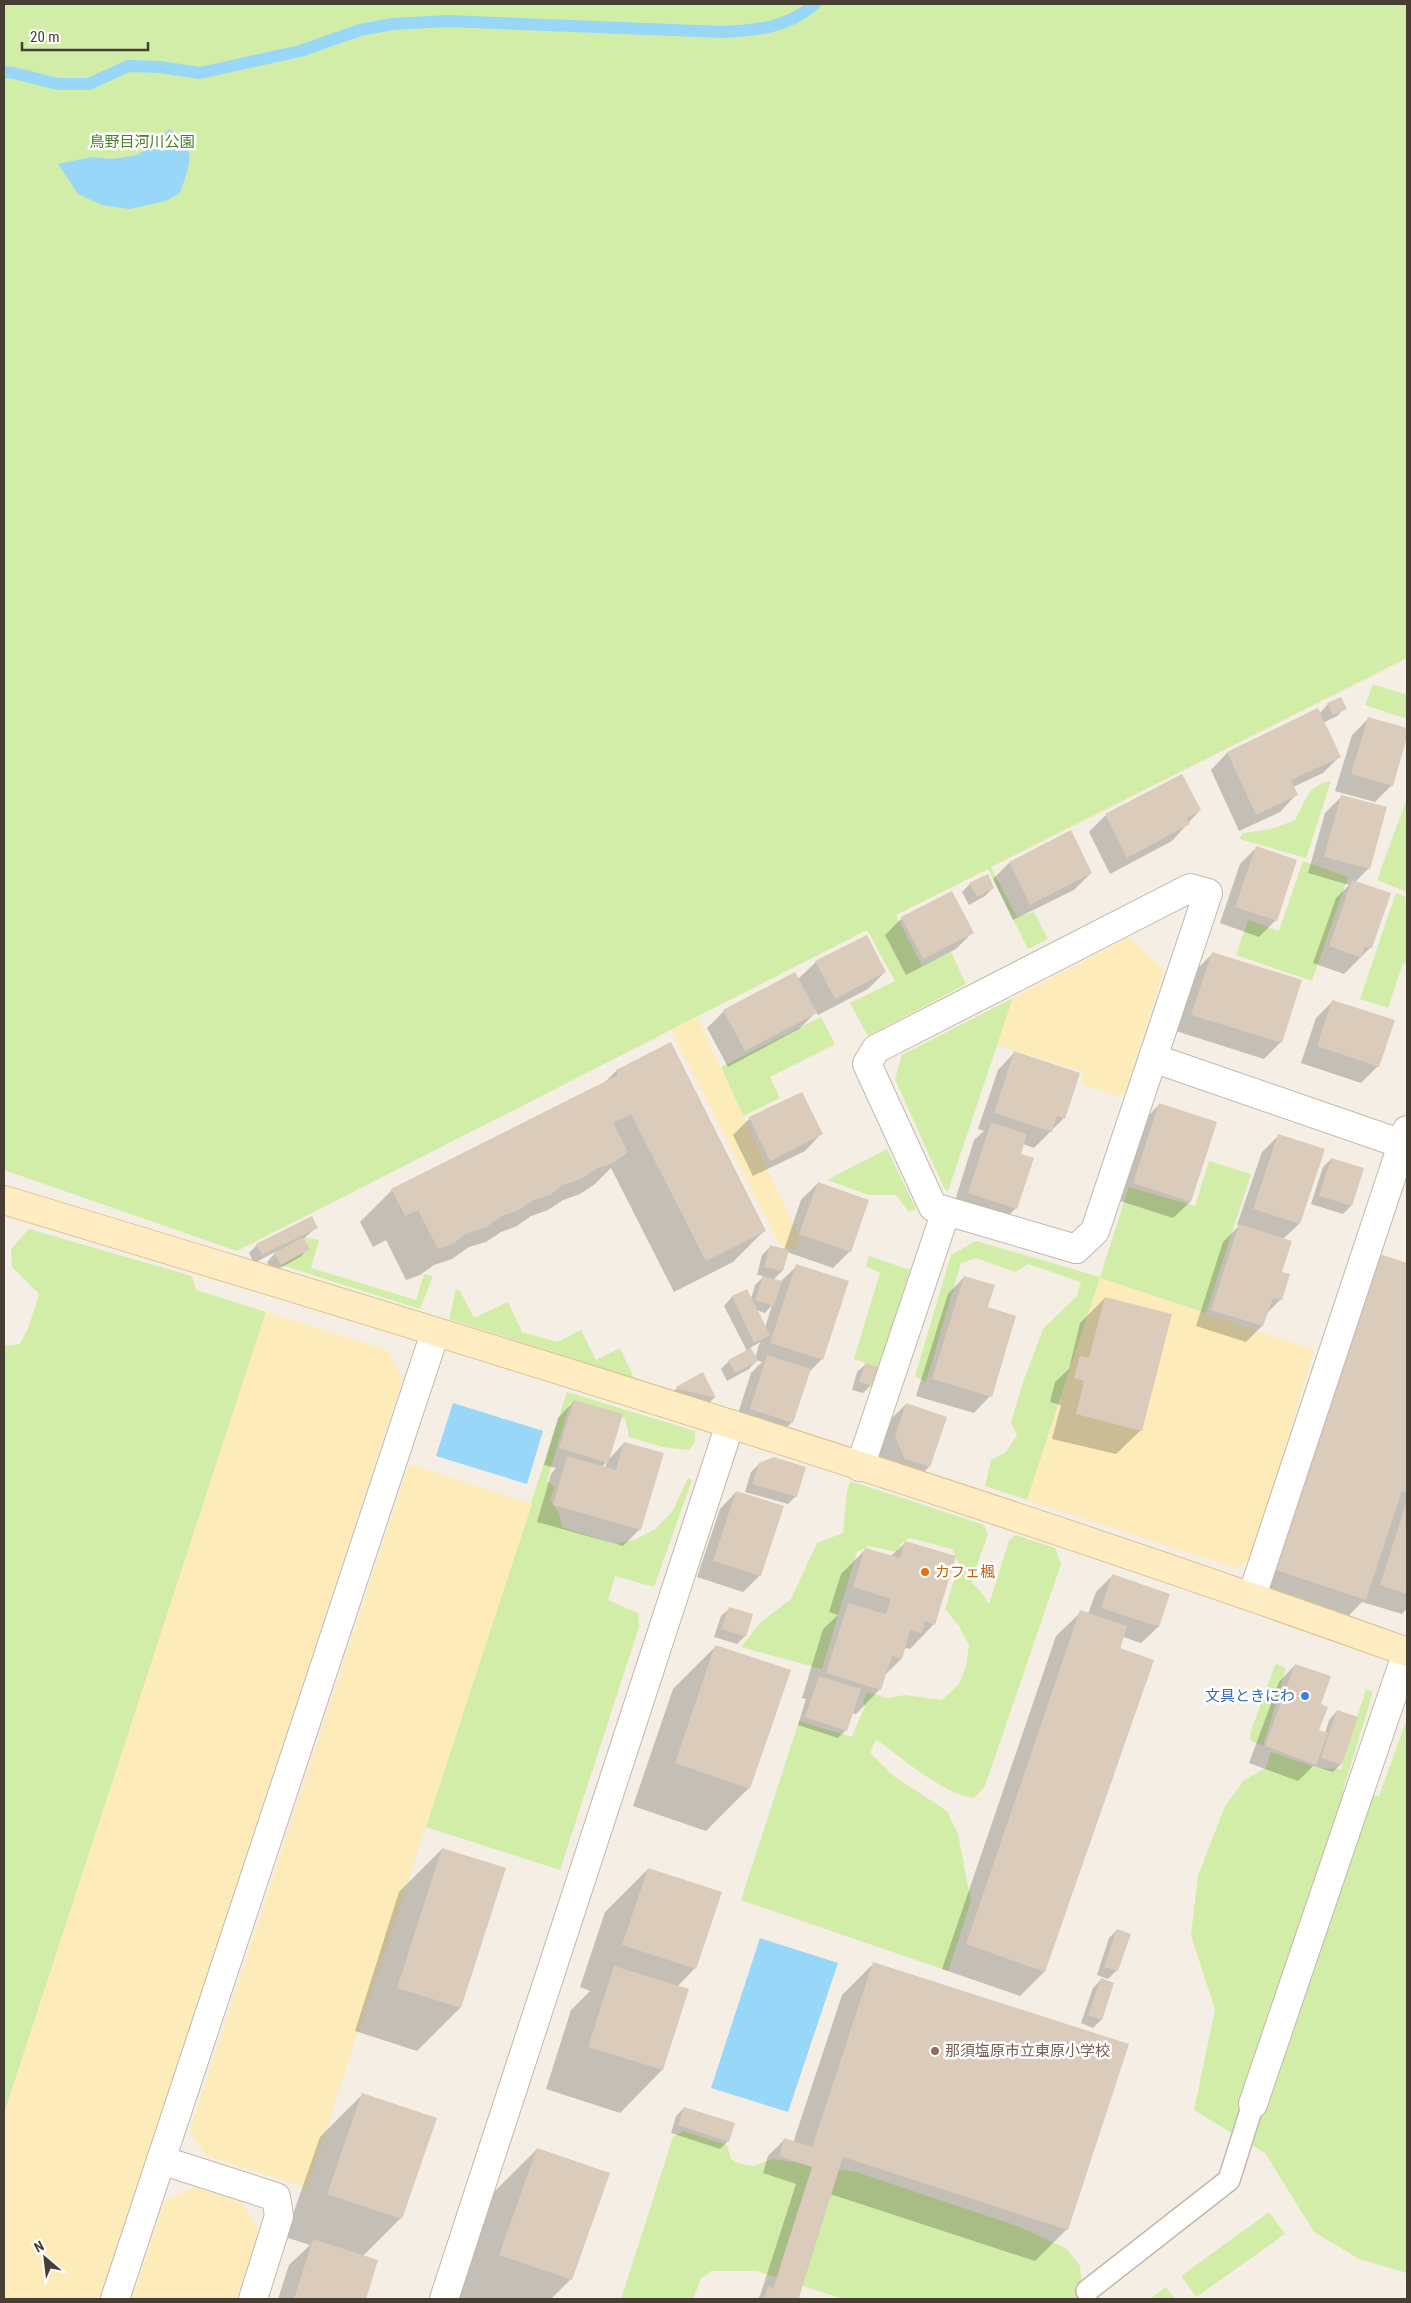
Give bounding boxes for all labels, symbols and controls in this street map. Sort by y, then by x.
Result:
scale bar [22,20,149,52]
text: 20 m [30,28,60,46]
park label: 鳥野目河川公園 [89,133,195,151]
place label: カフェ楓 [935,1563,995,1581]
marker: カフェ楓 [919,1566,931,1578]
place label: 文具ときにわ [1205,1687,1295,1705]
marker: 文具ときにわ [1299,1690,1311,1702]
place label: 那須塩原市立東原小学校 [945,2042,1110,2060]
marker: 那須塩原市立東原小学校 [929,2045,941,2057]
north arrow [20,2233,70,2283]
text: N [31,2237,46,2256]

